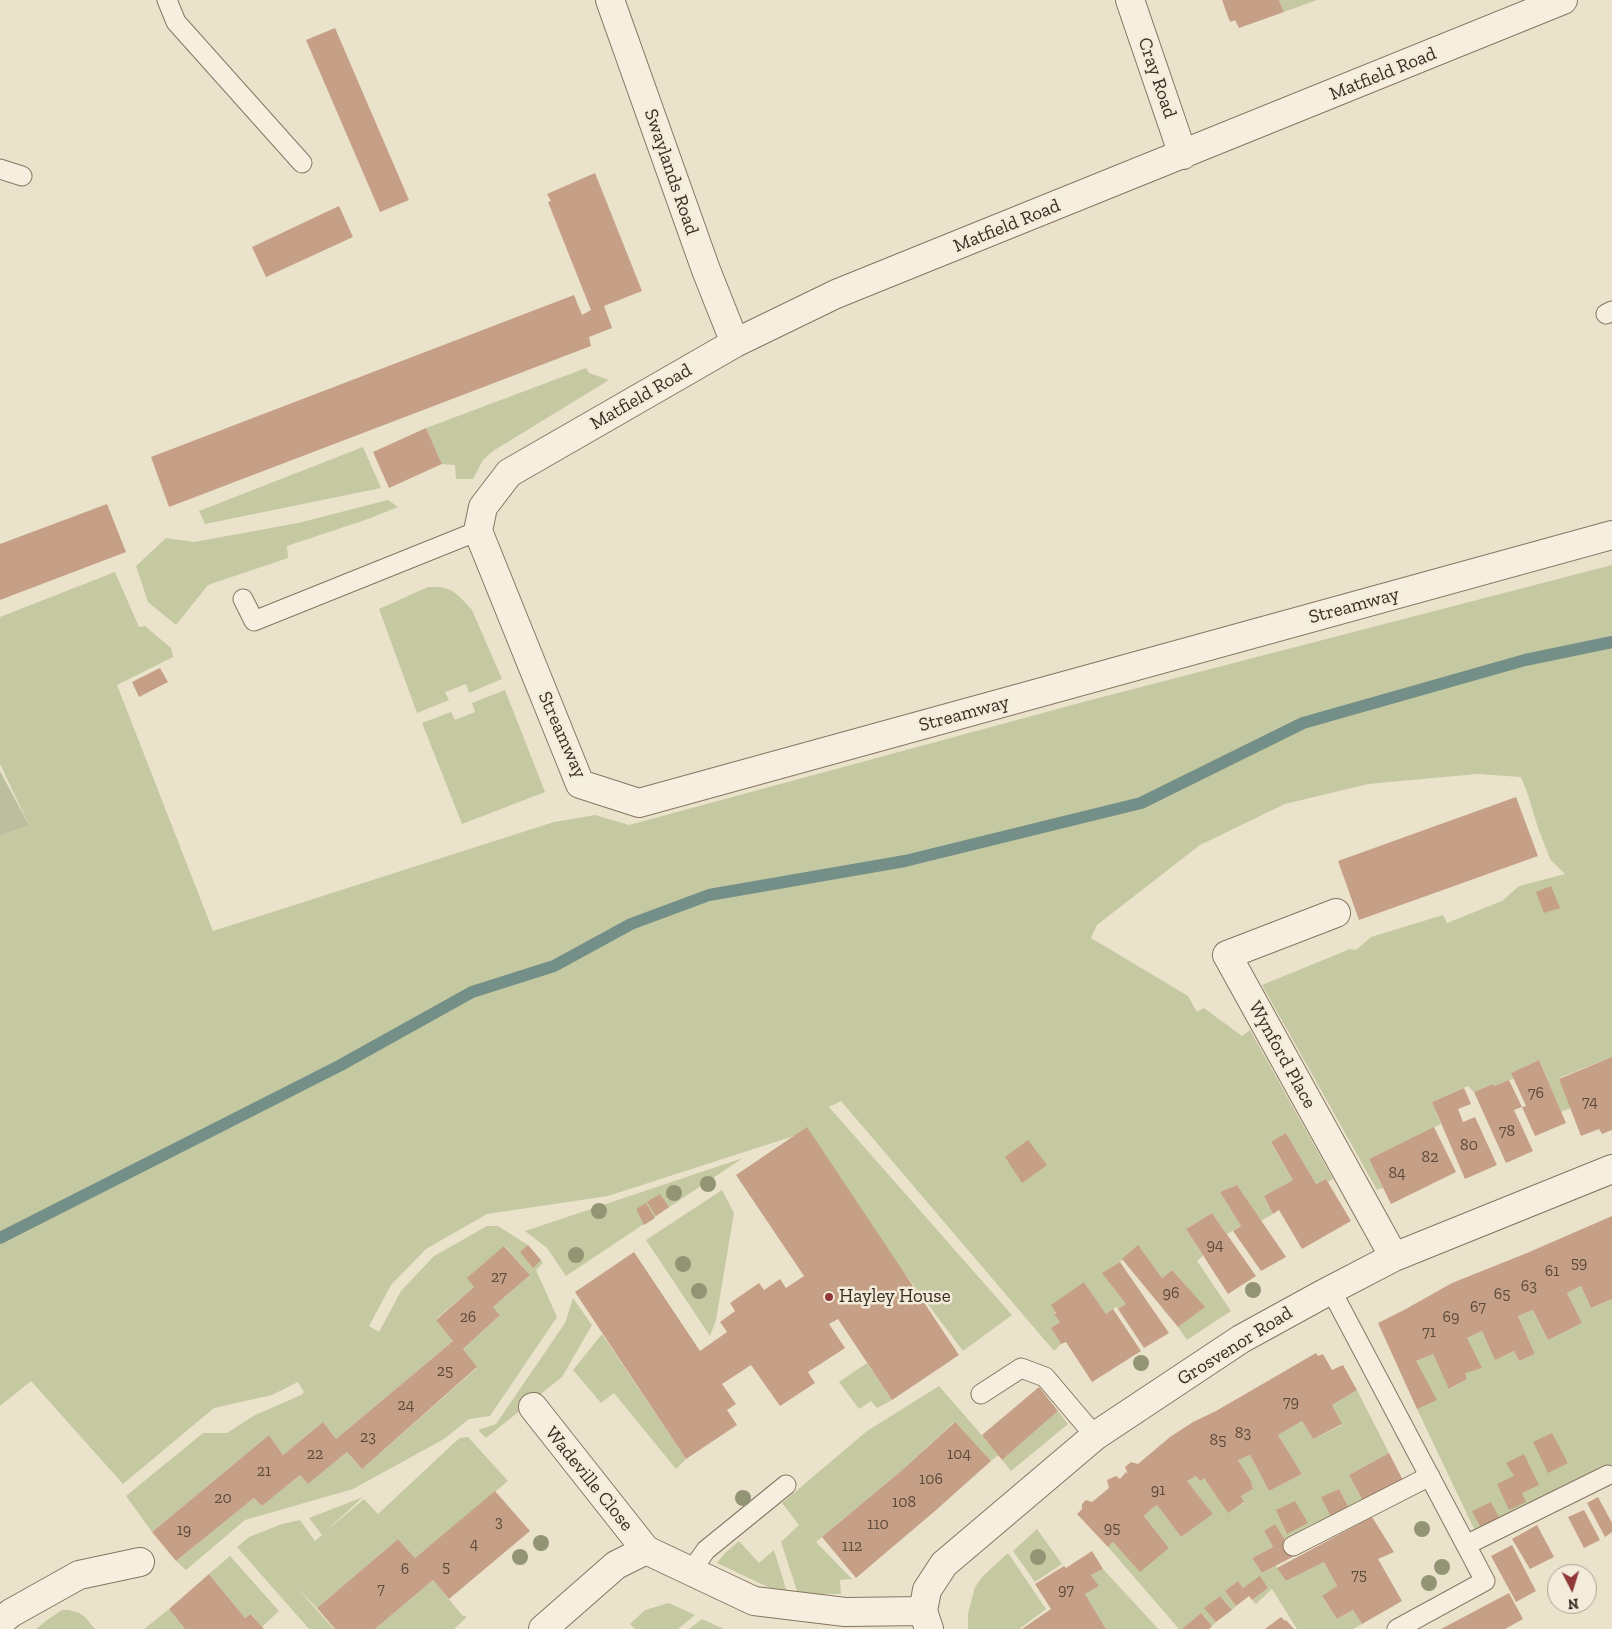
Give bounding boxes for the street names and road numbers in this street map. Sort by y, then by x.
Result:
street label: Cray Road [1133,35,1181,121]
street label: Matfield Road [1326,42,1440,106]
street label: Swaylands Road [639,106,703,238]
street label: Matfield Road [950,194,1064,258]
street label: Matfield Road [586,359,696,435]
street label: Streamway [1306,583,1402,629]
street label: Streamway [533,688,591,782]
street label: Streamway [916,691,1012,737]
street label: Wynford Place [1243,997,1321,1113]
street label: Grosvenor Road [1173,1302,1297,1390]
street label: Wadeville Close [540,1422,638,1536]

